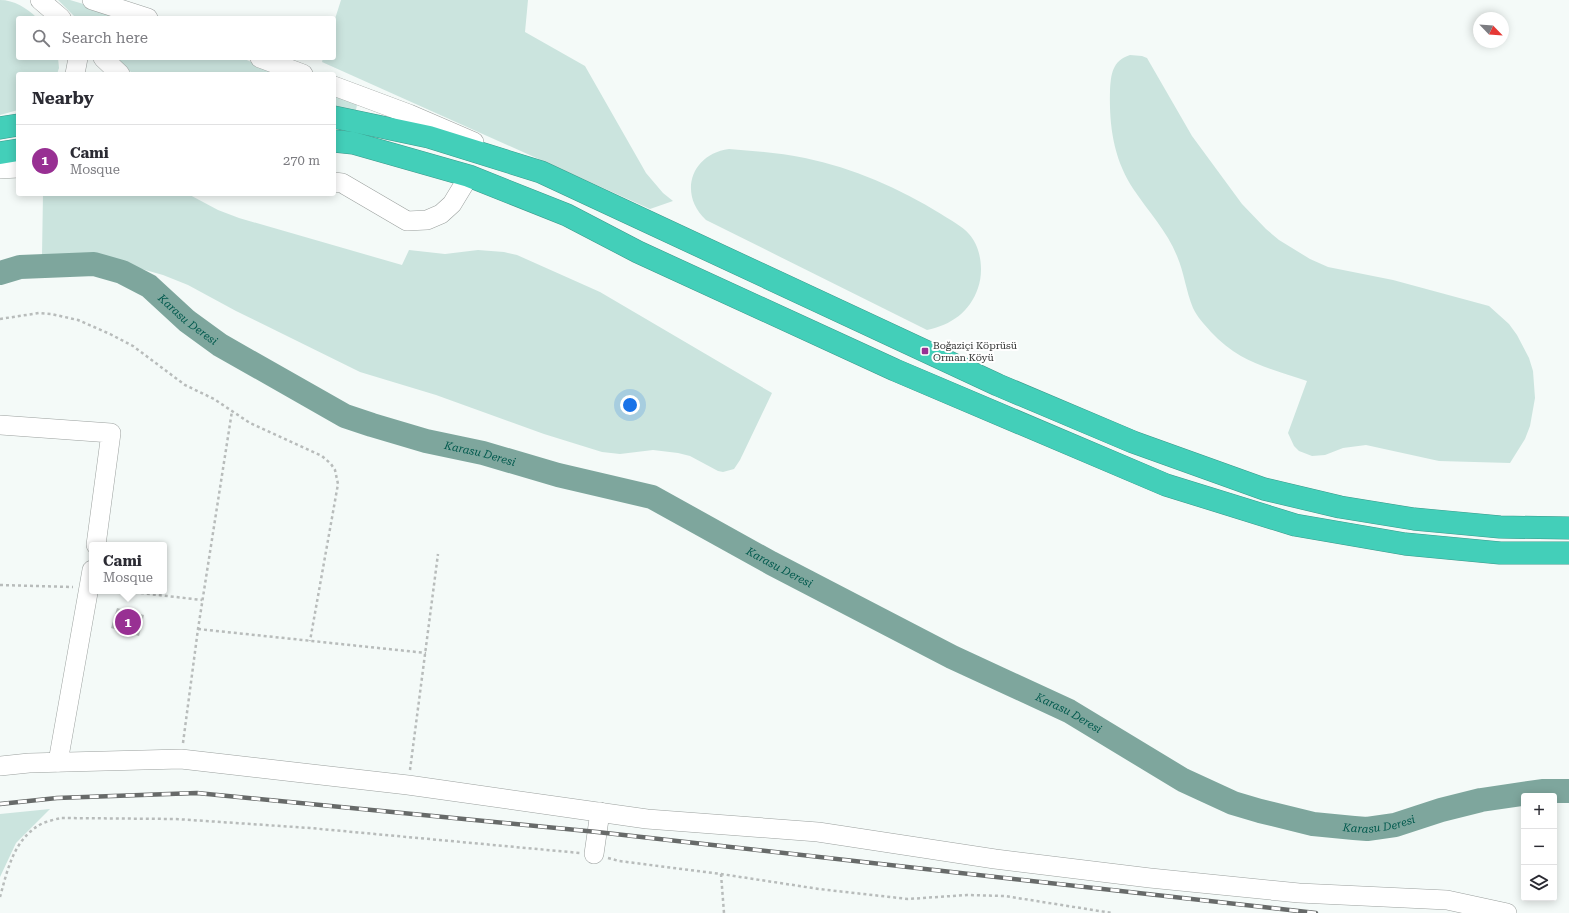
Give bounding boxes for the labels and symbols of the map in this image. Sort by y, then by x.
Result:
north arrow [1473,12,1509,48]
water label: Karasu Deresi [155,291,220,348]
place label: Boğaziçi Köprüsü Orman Köyü [933,340,1018,363]
marker: Boğaziçi Köprüsü Orman Köyü [920,346,930,356]
your location [620,395,640,415]
water label: Karasu Deresi [442,439,518,469]
water label: Karasu Deresi [743,544,815,591]
pin: 1 [115,607,141,637]
water label: Karasu Deresi [1033,690,1104,737]
water label: Karasu Deresi [1341,813,1417,836]

